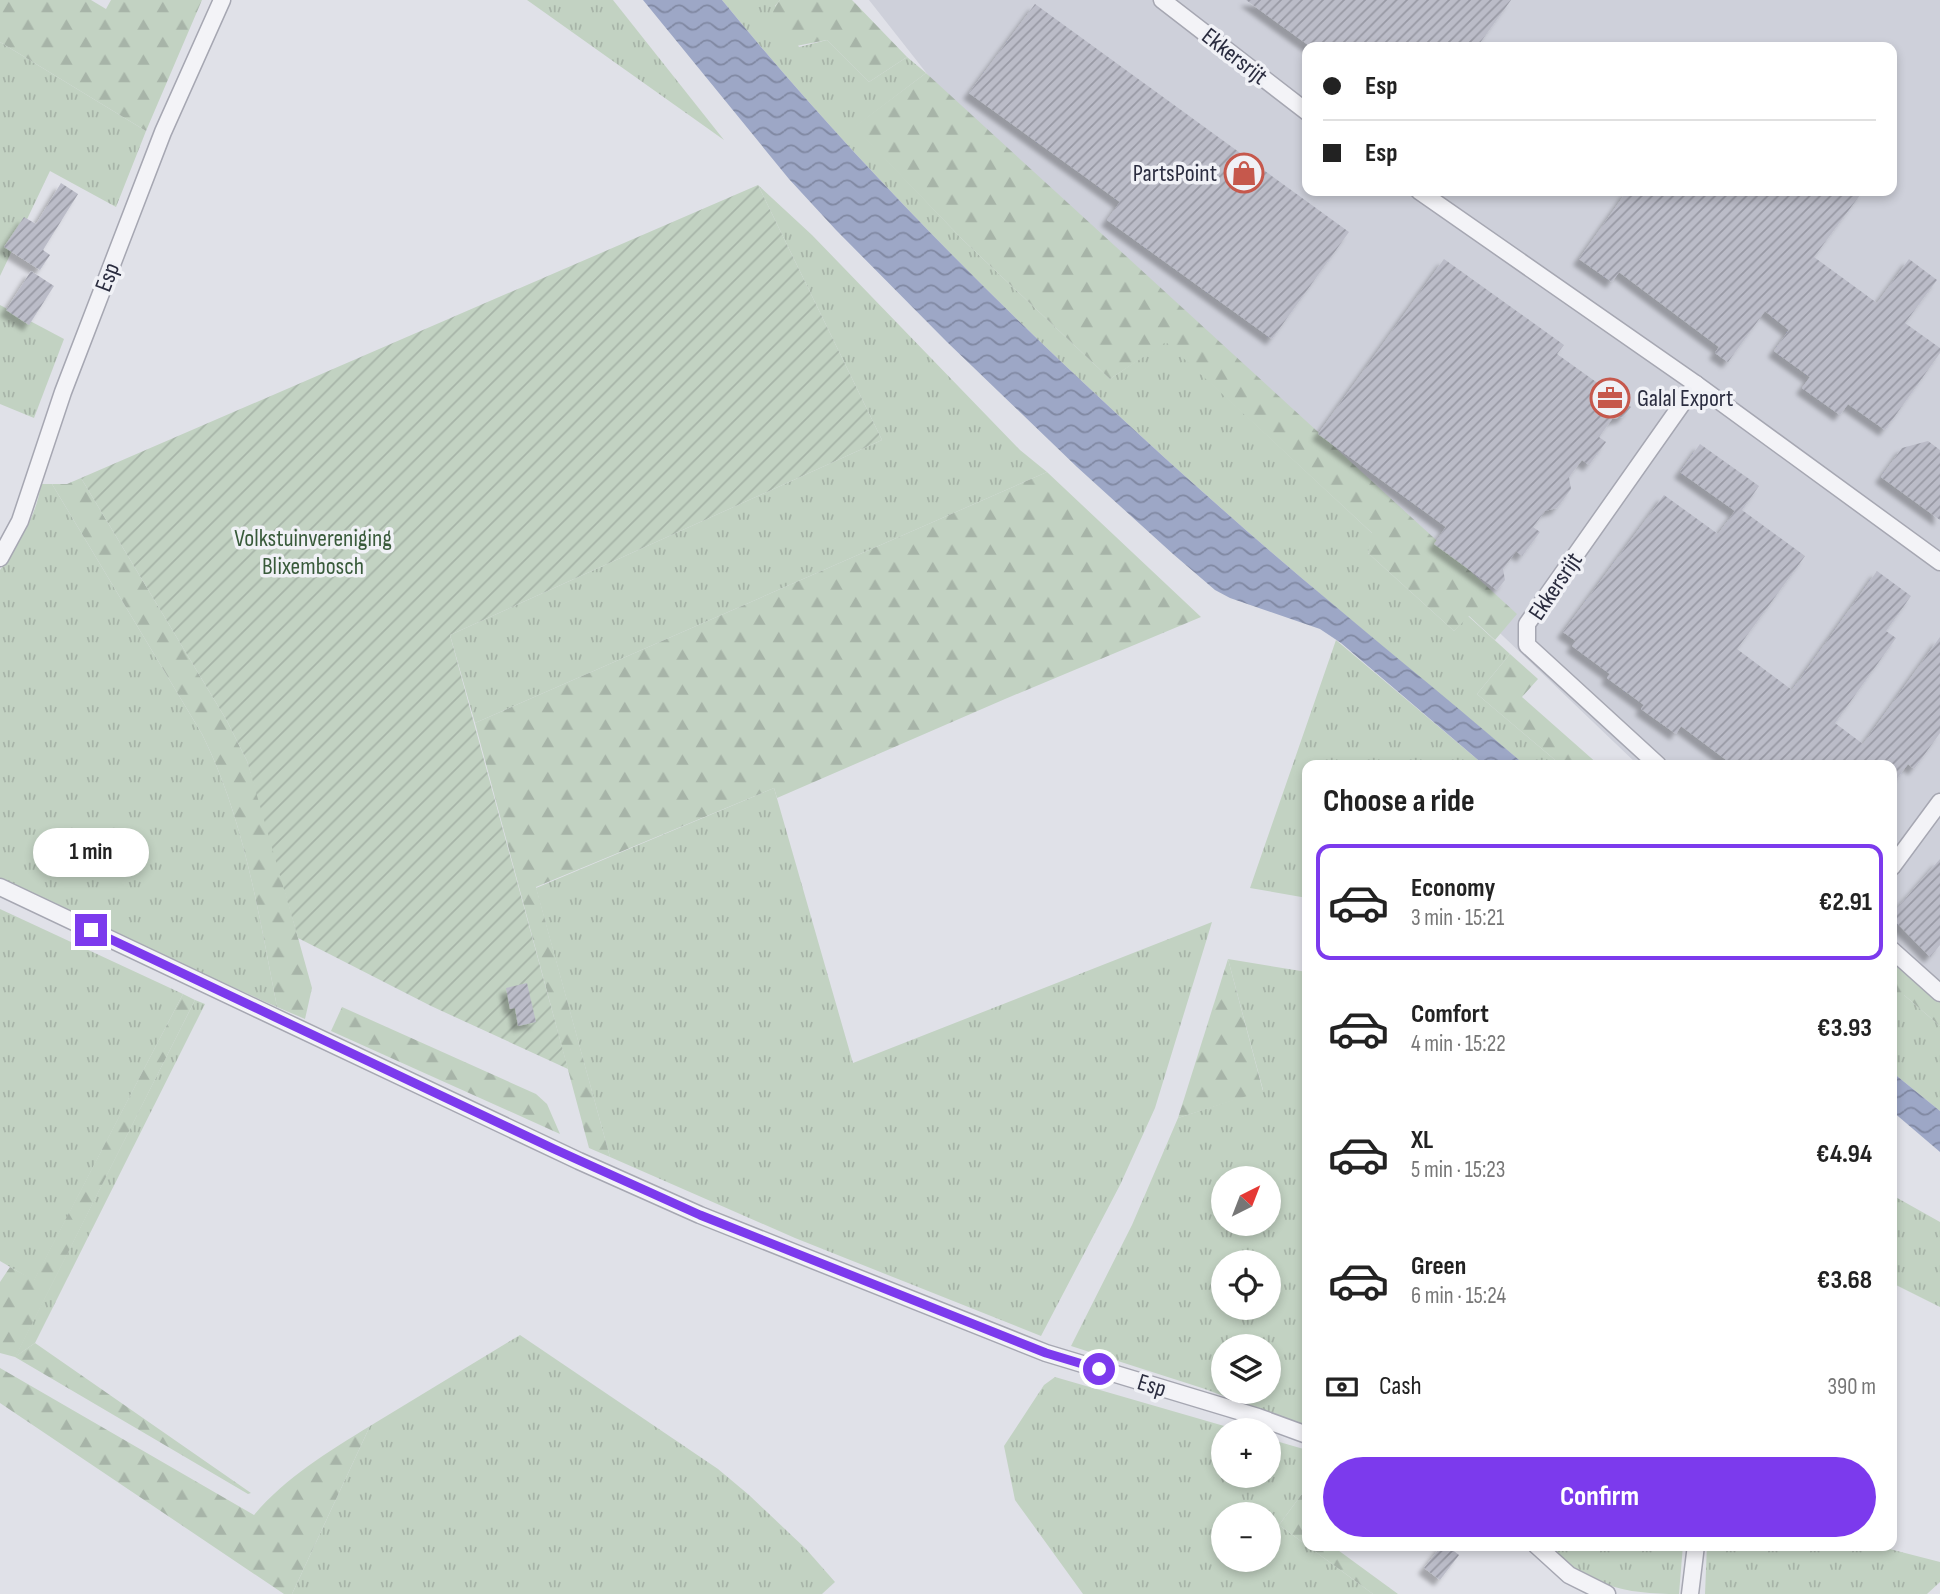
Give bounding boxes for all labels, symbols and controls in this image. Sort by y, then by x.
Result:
street label: Ekkersrijt [1196,22,1273,91]
text: Esp [1365,71,1398,102]
text: Esp [1365,138,1398,169]
shop icon: PartsPoint [1223,152,1265,194]
place label: PartsPoint [1133,159,1217,188]
street label: Esp [89,259,126,296]
office icon: Galal Export [1589,377,1631,419]
place label: Galal Export [1637,384,1733,413]
park label: Volkstuinvereniging Blixembosch [234,524,392,581]
street label: Ekkersrijt [1522,547,1589,626]
text: Choose a ride [1323,782,1475,821]
callout: 1 min [33,828,149,878]
text: 1 min [70,838,112,866]
icon: car [1327,871,1390,934]
text: Economy [1411,873,1495,904]
text: €2.91 [1819,887,1872,918]
text: 3 min · 15:21 [1411,904,1504,932]
route end [75,914,107,946]
icon: car [1327,997,1390,1060]
text: Comfort [1411,999,1489,1030]
text: €3.93 [1817,1013,1872,1044]
text: 4 min · 15:22 [1411,1030,1506,1058]
icon: car [1327,1123,1390,1186]
text: XL [1411,1125,1433,1156]
text: €4.94 [1816,1139,1872,1170]
text: 5 min · 15:23 [1411,1156,1505,1184]
north arrow [1211,1166,1281,1236]
map controls [1211,1166,1281,1572]
icon: car [1327,1249,1390,1312]
button: locate [1211,1250,1281,1320]
text: Green [1411,1251,1466,1282]
text: €3.68 [1817,1265,1872,1296]
text: 6 min · 15:24 [1411,1282,1506,1310]
button: layers [1211,1334,1281,1404]
route start [1083,1353,1115,1385]
street label: Esp [1134,1367,1170,1404]
icon: cash [1323,1368,1361,1406]
text: Cash [1379,1371,1422,1402]
text: 390 m [1827,1373,1876,1401]
button: + [1211,1418,1281,1488]
button: Confirm [1323,1457,1876,1537]
button: − [1211,1502,1281,1572]

